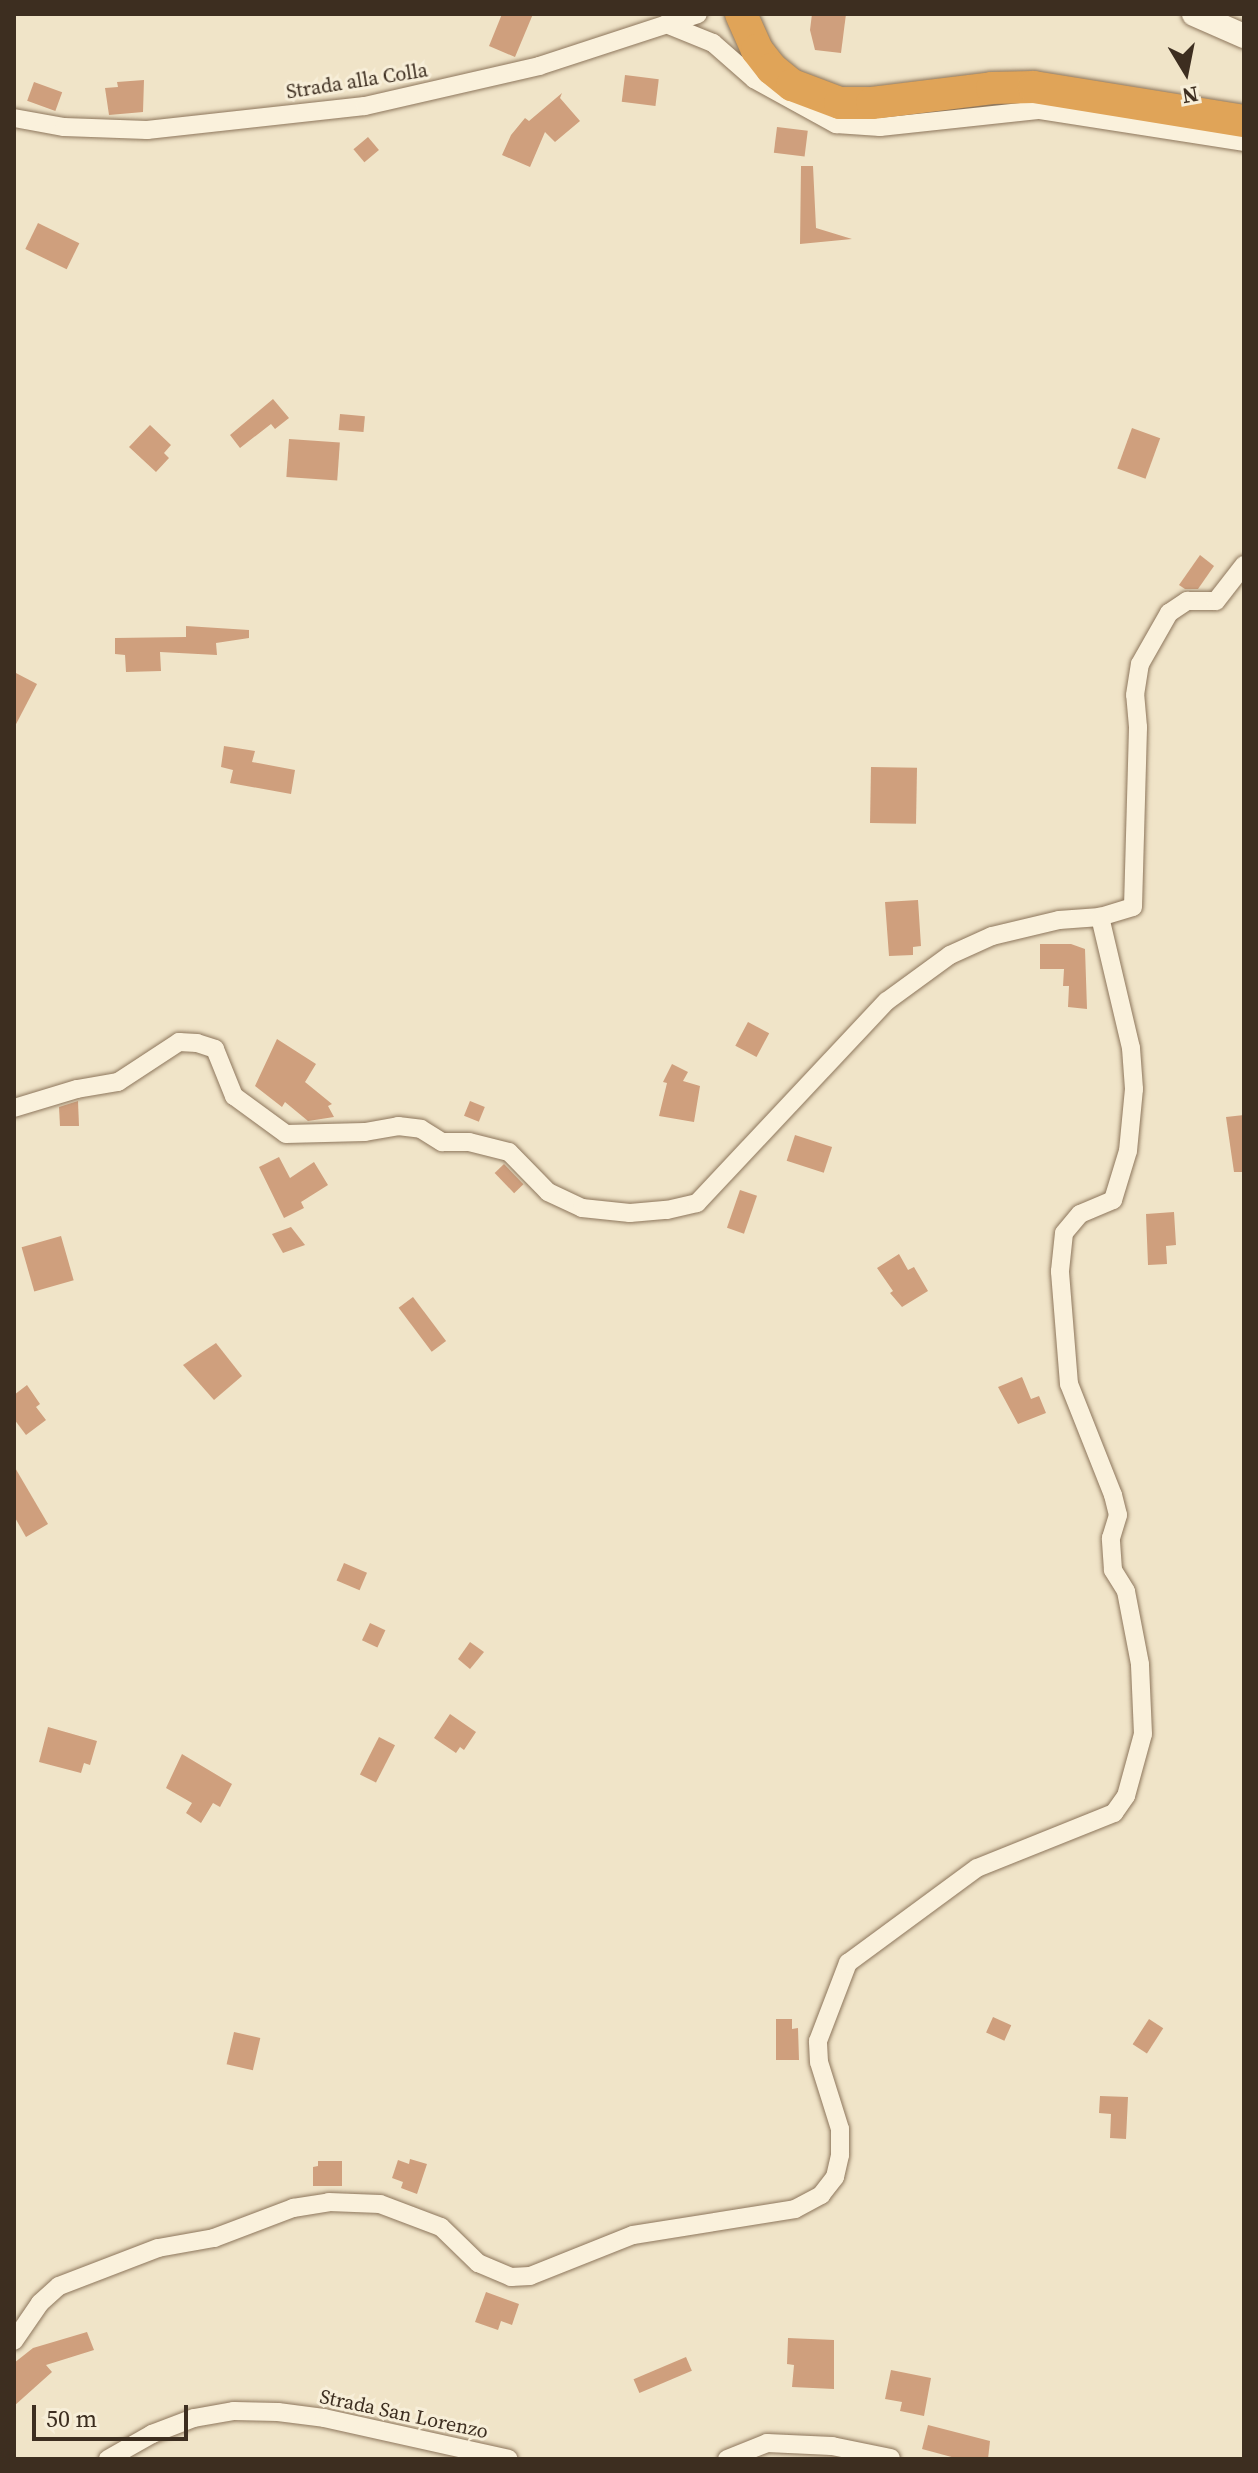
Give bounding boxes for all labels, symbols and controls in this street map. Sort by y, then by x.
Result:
north arrow [1146,32,1226,112]
street label: Strada alla Colla [285,58,429,104]
text: N [1180,79,1201,112]
street label: Strada San Lorenzo [318,2384,490,2444]
scale bar [36,2389,192,2439]
text: 50 m [46,2402,97,2435]

